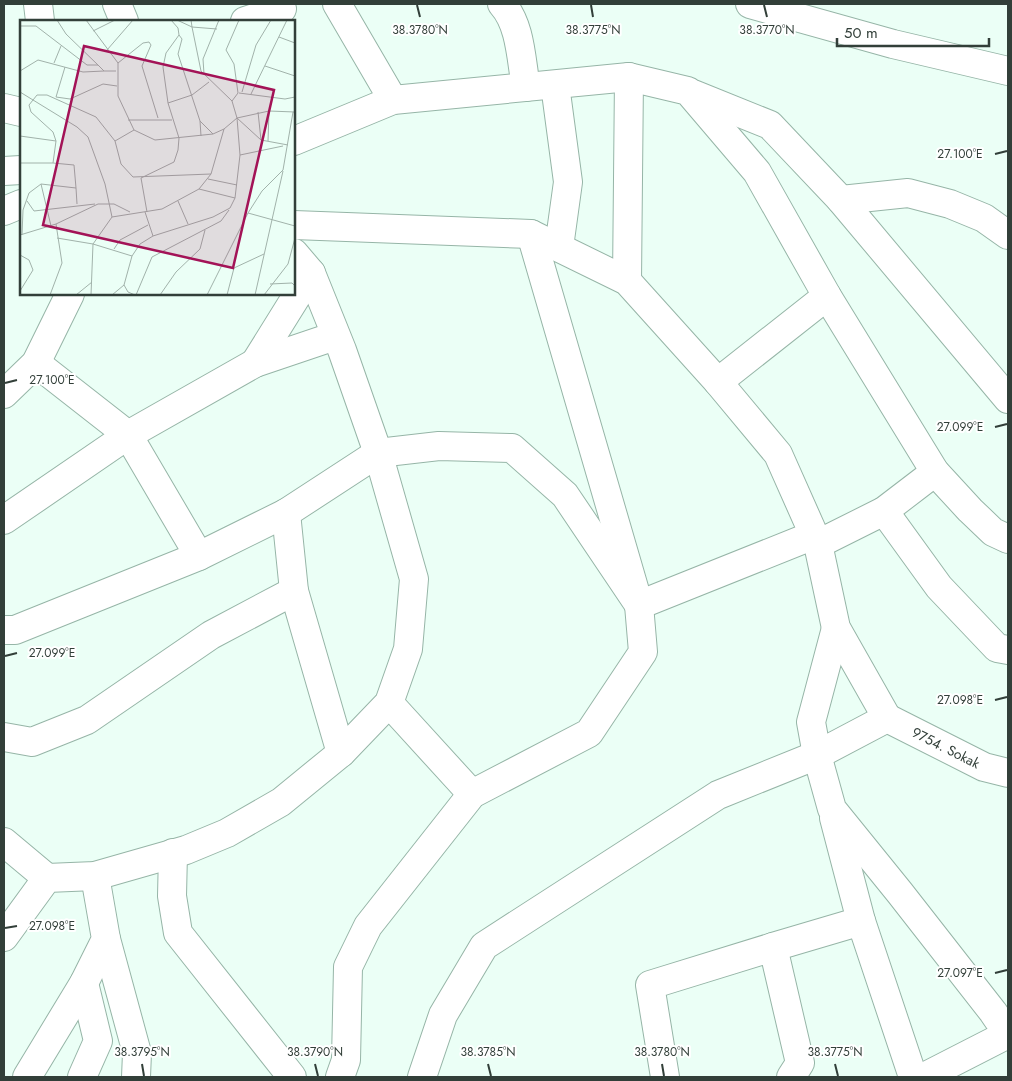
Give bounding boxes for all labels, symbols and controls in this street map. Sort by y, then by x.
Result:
scale bar [837,15,990,47]
inset map [20,20,295,295]
text: 38.3780°N [392,21,448,39]
text: 38.3775°N [566,21,620,39]
text: 38.3770°N [739,21,795,39]
text: 50 m [844,22,878,44]
text: 27.100°E [937,145,983,163]
text: 27.100°E [29,371,75,389]
text: 27.099°E [937,418,983,436]
text: 27.099°E [29,644,75,662]
text: 27.098°E [937,691,983,709]
street label: 9754. Sokak [908,722,984,774]
text: 27.098°E [29,917,75,935]
text: 27.097°E [937,964,983,982]
text: 38.3795°N [114,1043,170,1061]
text: 38.3790°N [287,1043,343,1061]
text: 38.3785°N [460,1043,516,1061]
text: 38.3780°N [634,1043,690,1061]
text: 38.3775°N [808,1043,862,1061]

